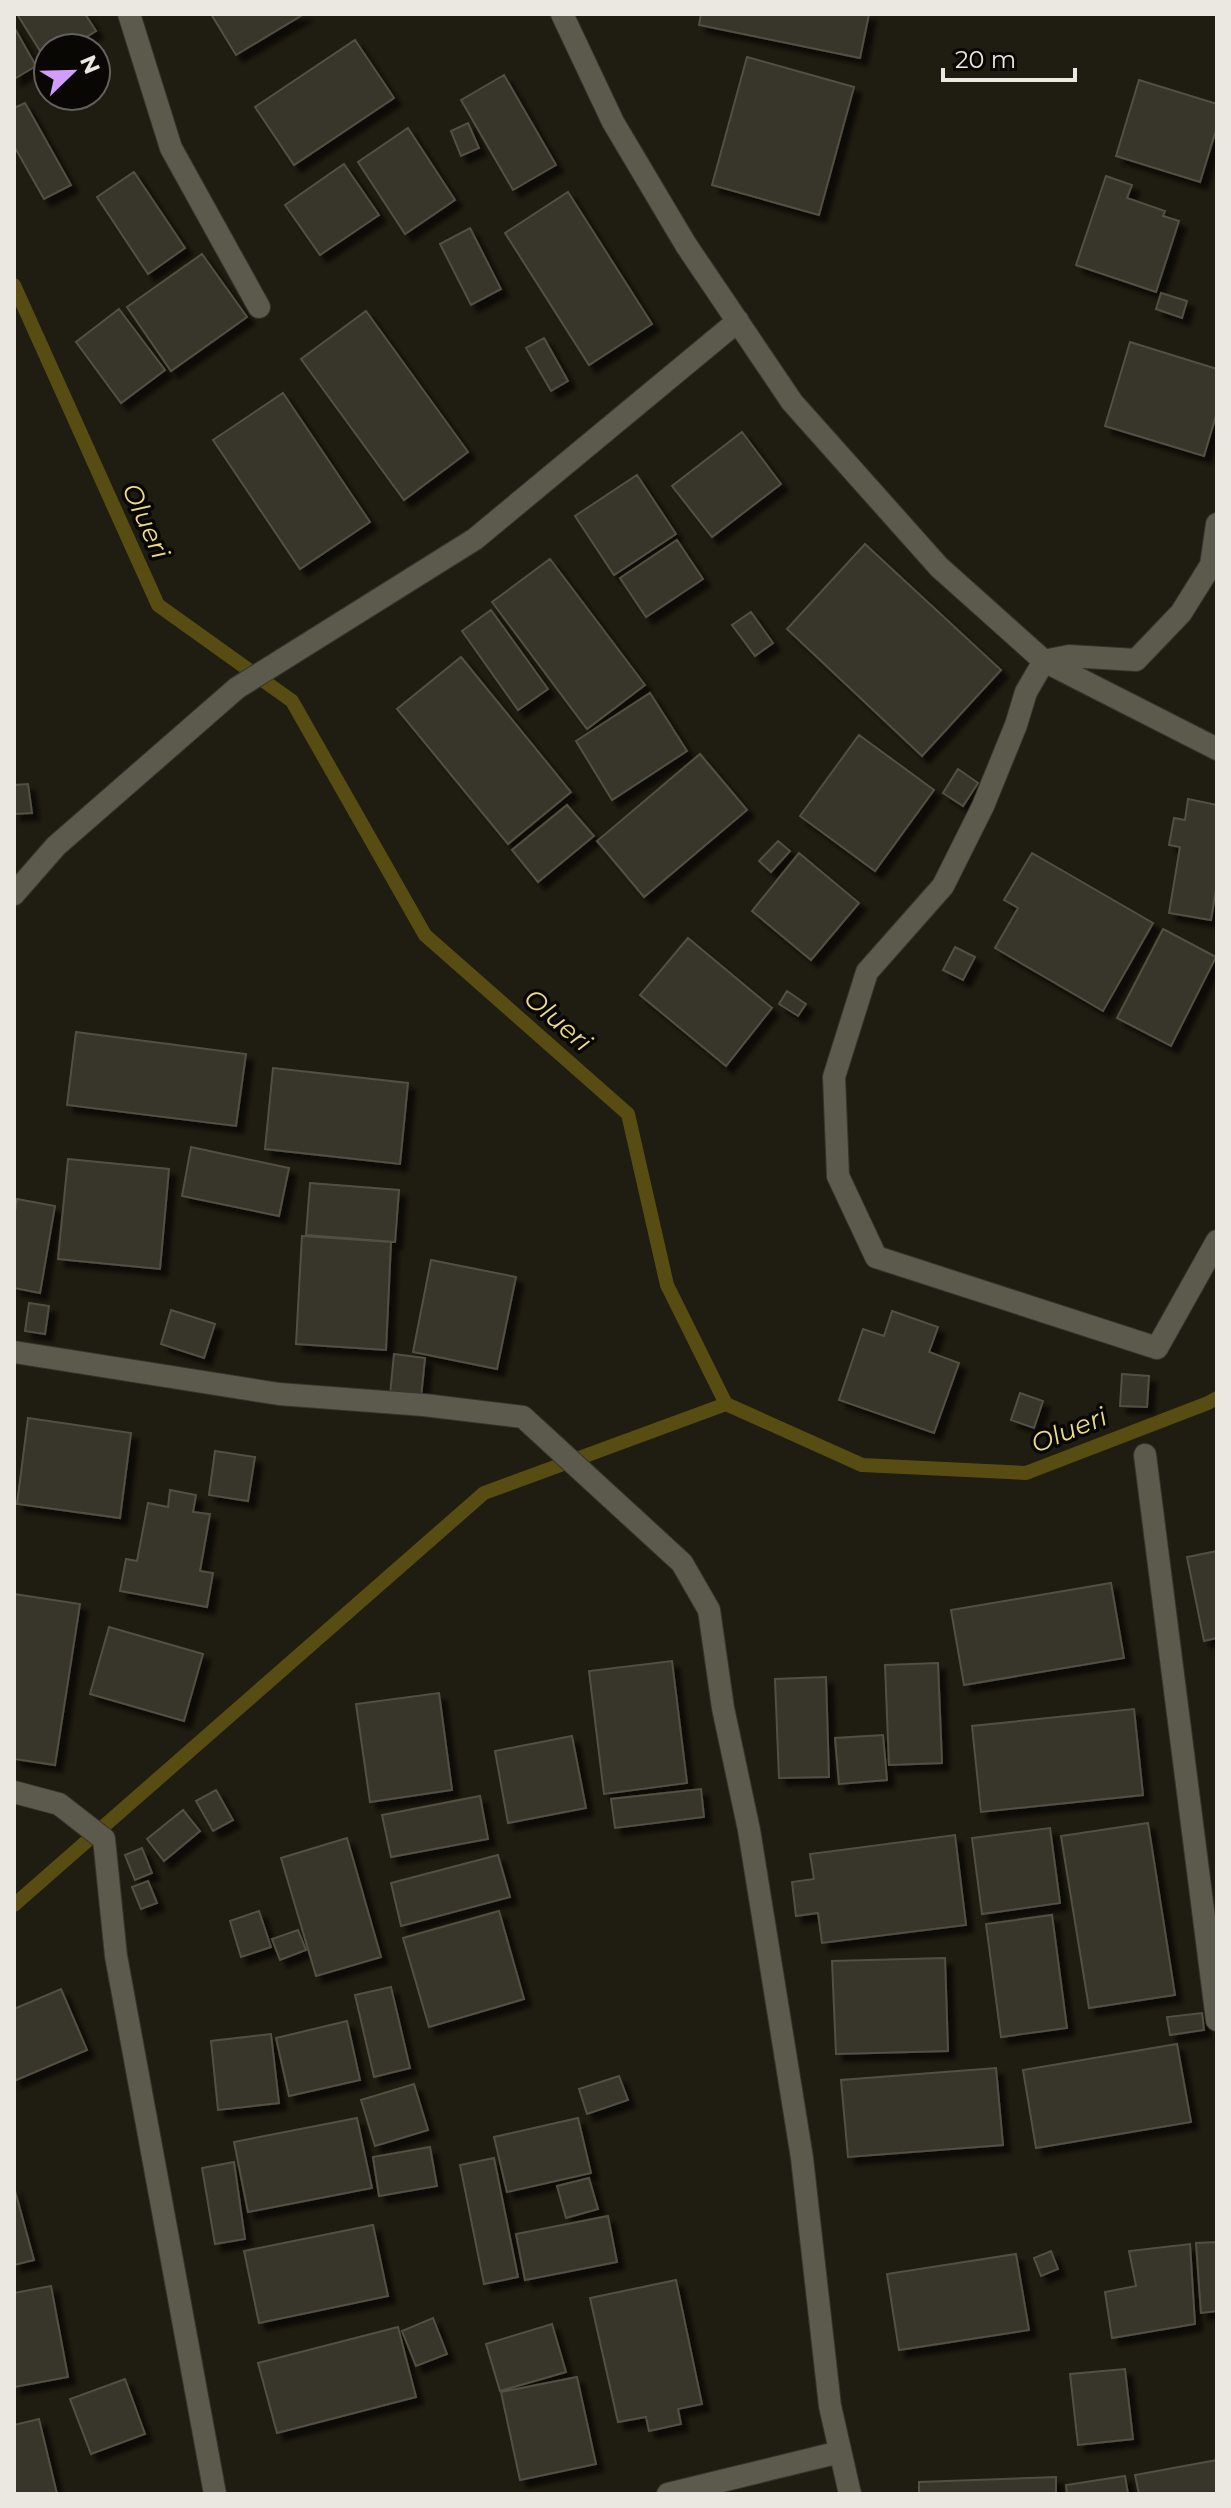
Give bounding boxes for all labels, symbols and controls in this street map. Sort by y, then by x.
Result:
north arrow [32,32,112,112]
scale bar [943,32,1075,82]
text: 20 m [955,45,1016,74]
text: N [74,51,106,78]
water label: Olueri [115,478,177,565]
water label: Olueri [518,982,599,1059]
water label: Olueri [1026,1400,1113,1460]

